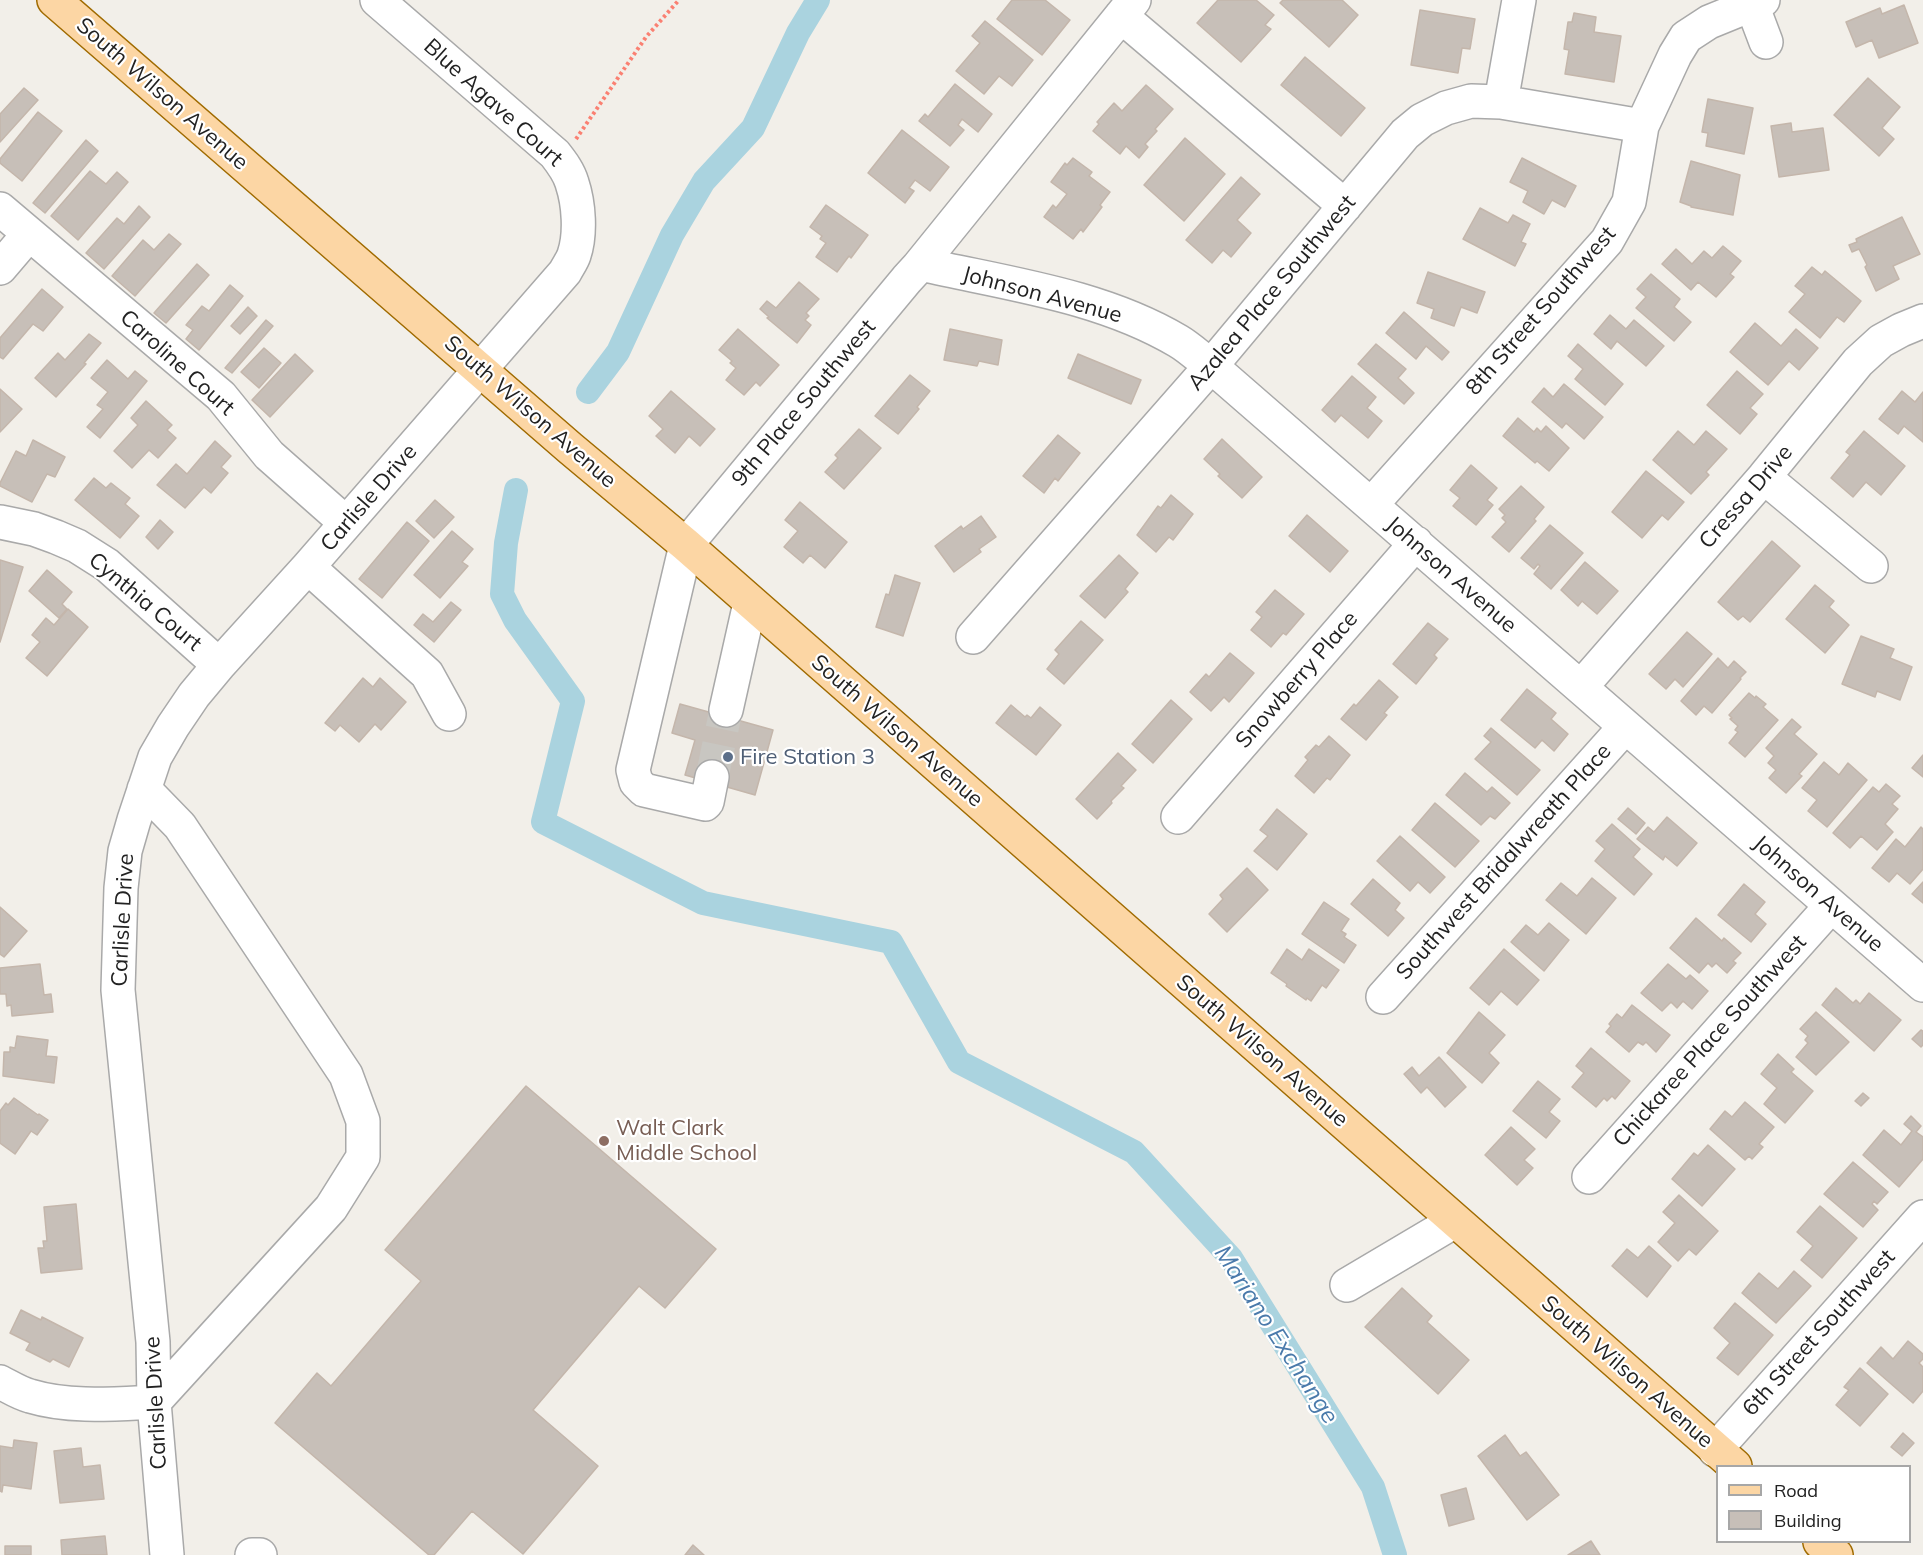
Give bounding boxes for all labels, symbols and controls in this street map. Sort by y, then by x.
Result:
street label: South Wilson Avenue [71,12,253,176]
street label: Blue Agave Court [418,34,568,172]
street label: Azalea Place Southwest [1183,190,1361,396]
street label: 8th Street Southwest [1461,221,1621,401]
street label: Johnson Avenue [959,261,1125,329]
street label: Caroline Court [114,305,240,421]
street label: 9th Place Southwest [727,314,881,492]
street label: South Wilson Avenue [439,330,621,494]
street label: Carlisle Drive [315,439,423,557]
street label: Cressa Drive [1694,440,1798,554]
street label: Johnson Avenue [1380,511,1522,639]
street label: Cynthia Court [83,547,207,657]
street label: Snowberry Place [1230,606,1364,754]
street label: South Wilson Avenue [806,649,988,813]
street label: Southwest Bridalwreath Place [1391,739,1617,985]
place label: Fire Station 3 [740,744,875,770]
marker: Fire Station 3 [721,750,735,764]
street label: Johnson Avenue [1747,830,1889,958]
street label: Carlisle Drive [106,853,140,987]
street label: Chickaree Place Southwest [1608,930,1812,1152]
street label: South Wilson Avenue [1171,969,1353,1133]
place label: Walt Clark Middle School [616,1115,757,1166]
marker: Walt Clark Middle School [597,1134,611,1148]
water label: Mariano Exchange [1208,1241,1344,1429]
street label: 6th Street Southwest [1737,1244,1901,1422]
street label: South Wilson Avenue [1536,1290,1718,1454]
street label: Carlisle Drive [139,1336,173,1470]
legend [1716,1465,1911,1543]
text: Road [1774,1479,1818,1502]
text: Building [1774,1509,1842,1532]

